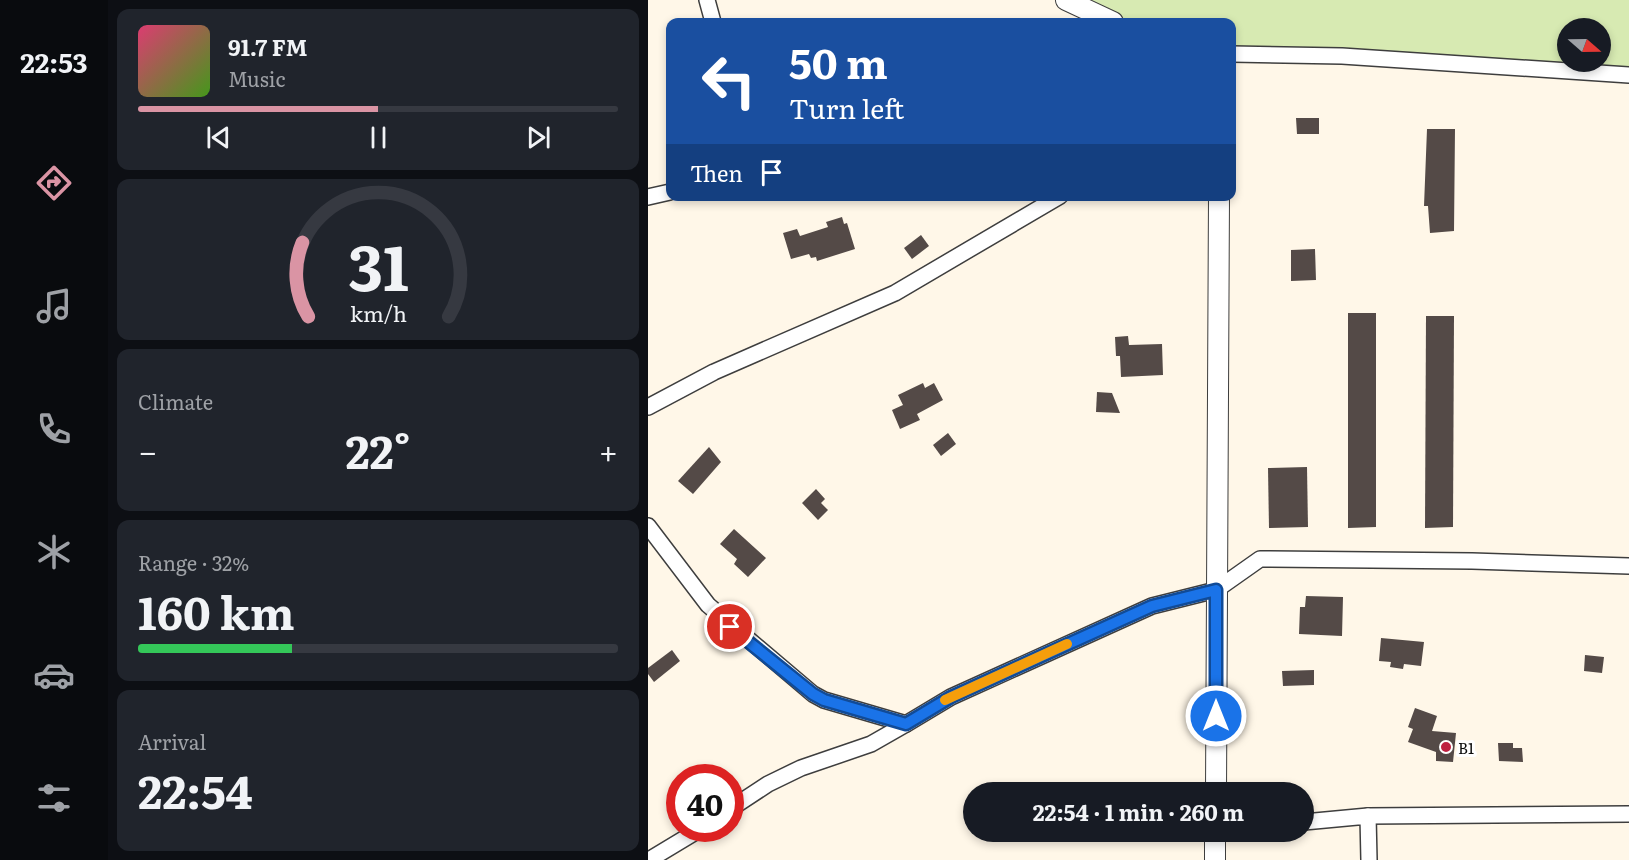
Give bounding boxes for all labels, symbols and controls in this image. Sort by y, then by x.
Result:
north arrow [1557,18,1611,72]
map controls [1557,18,1611,72]
text: 91.7 FM [228,30,307,63]
text: 50 m [789,30,888,92]
text: 22:53 [20,41,88,81]
icon: left [690,42,768,120]
text: Music [228,63,285,93]
text: Turn left [789,87,904,127]
icon: previous [202,121,235,154]
icon: pause [362,121,395,154]
icon: next [522,121,555,154]
text: Then [690,156,743,189]
icon: arrive [755,156,788,189]
icon: directions [33,162,75,204]
text: 31 [348,218,408,310]
icon: music [33,285,75,327]
text: km/h [349,297,407,329]
text: Climate [138,386,213,416]
icon: phone [33,408,75,450]
text: 22° [345,416,411,483]
text: − [138,425,157,474]
text: + [599,425,618,474]
icon: climate [33,531,75,573]
text: Range · 32% [138,547,249,577]
text: 160 km [138,577,295,644]
pin [704,601,755,652]
icon: arrive [713,610,746,643]
icon: car [33,654,75,696]
position arrow [1184,684,1248,748]
text: Arrival [138,726,206,756]
place label: B1 [1458,736,1474,759]
marker: B1 [1439,740,1453,754]
text: 22:54 [138,756,253,823]
speed limit sign: 40 [666,764,744,842]
icon: filters [33,777,75,819]
text: 22:54 · 1 min · 260 m [1033,795,1244,828]

